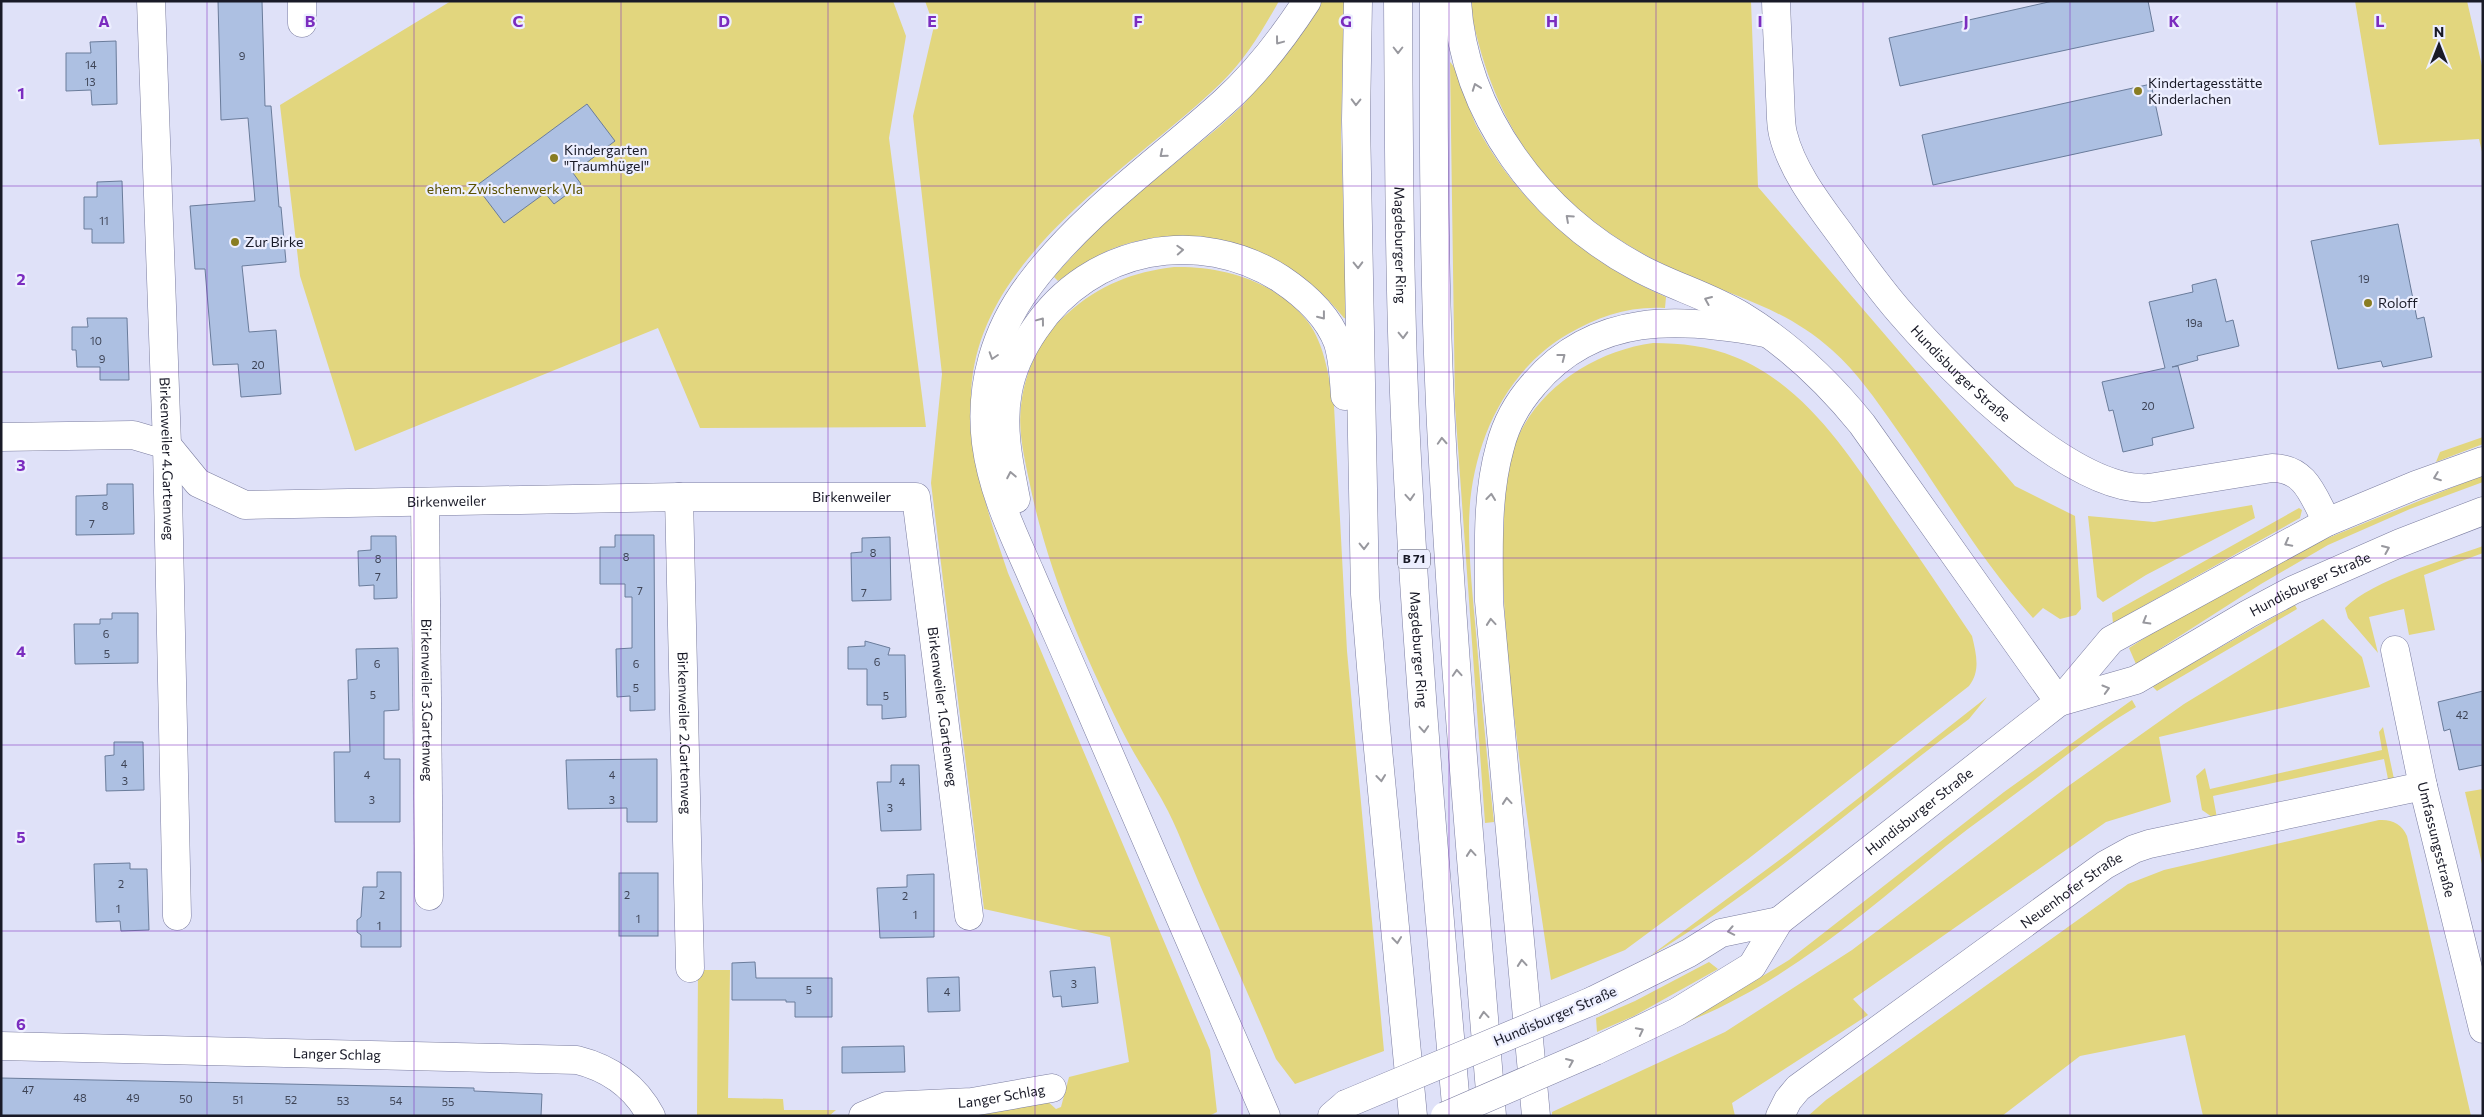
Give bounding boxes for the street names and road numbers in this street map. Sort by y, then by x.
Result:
street label: Magdeburger Ring [1391,186,1410,304]
street label: Hundisburger Straße [1908,321,2014,425]
street label: Birkenweiler 4.Gartenweg [157,377,178,541]
street label: Birkenweiler [812,488,892,505]
street label: Birkenweiler [407,492,487,510]
street label: Hundisburger Straße [2246,548,2373,620]
road number: B 71 [1398,550,1430,568]
street label: Magdeburger Ring [1407,591,1432,709]
street label: Birkenweiler 3.Gartenweg [418,619,437,782]
street label: Birkenweiler 1.Gartenweg [925,626,962,788]
street label: Birkenweiler 2.Gartenweg [675,651,695,815]
street label: Hundisburger Straße [1862,764,1976,858]
street label: Umfassungsstraße [2414,780,2459,899]
street label: Neuenhofer Straße [2017,848,2125,932]
street label: Hundisburger Straße [1491,982,1619,1049]
street label: Langer Schlag [293,1044,382,1063]
street label: Langer Schlag [957,1080,1047,1111]

